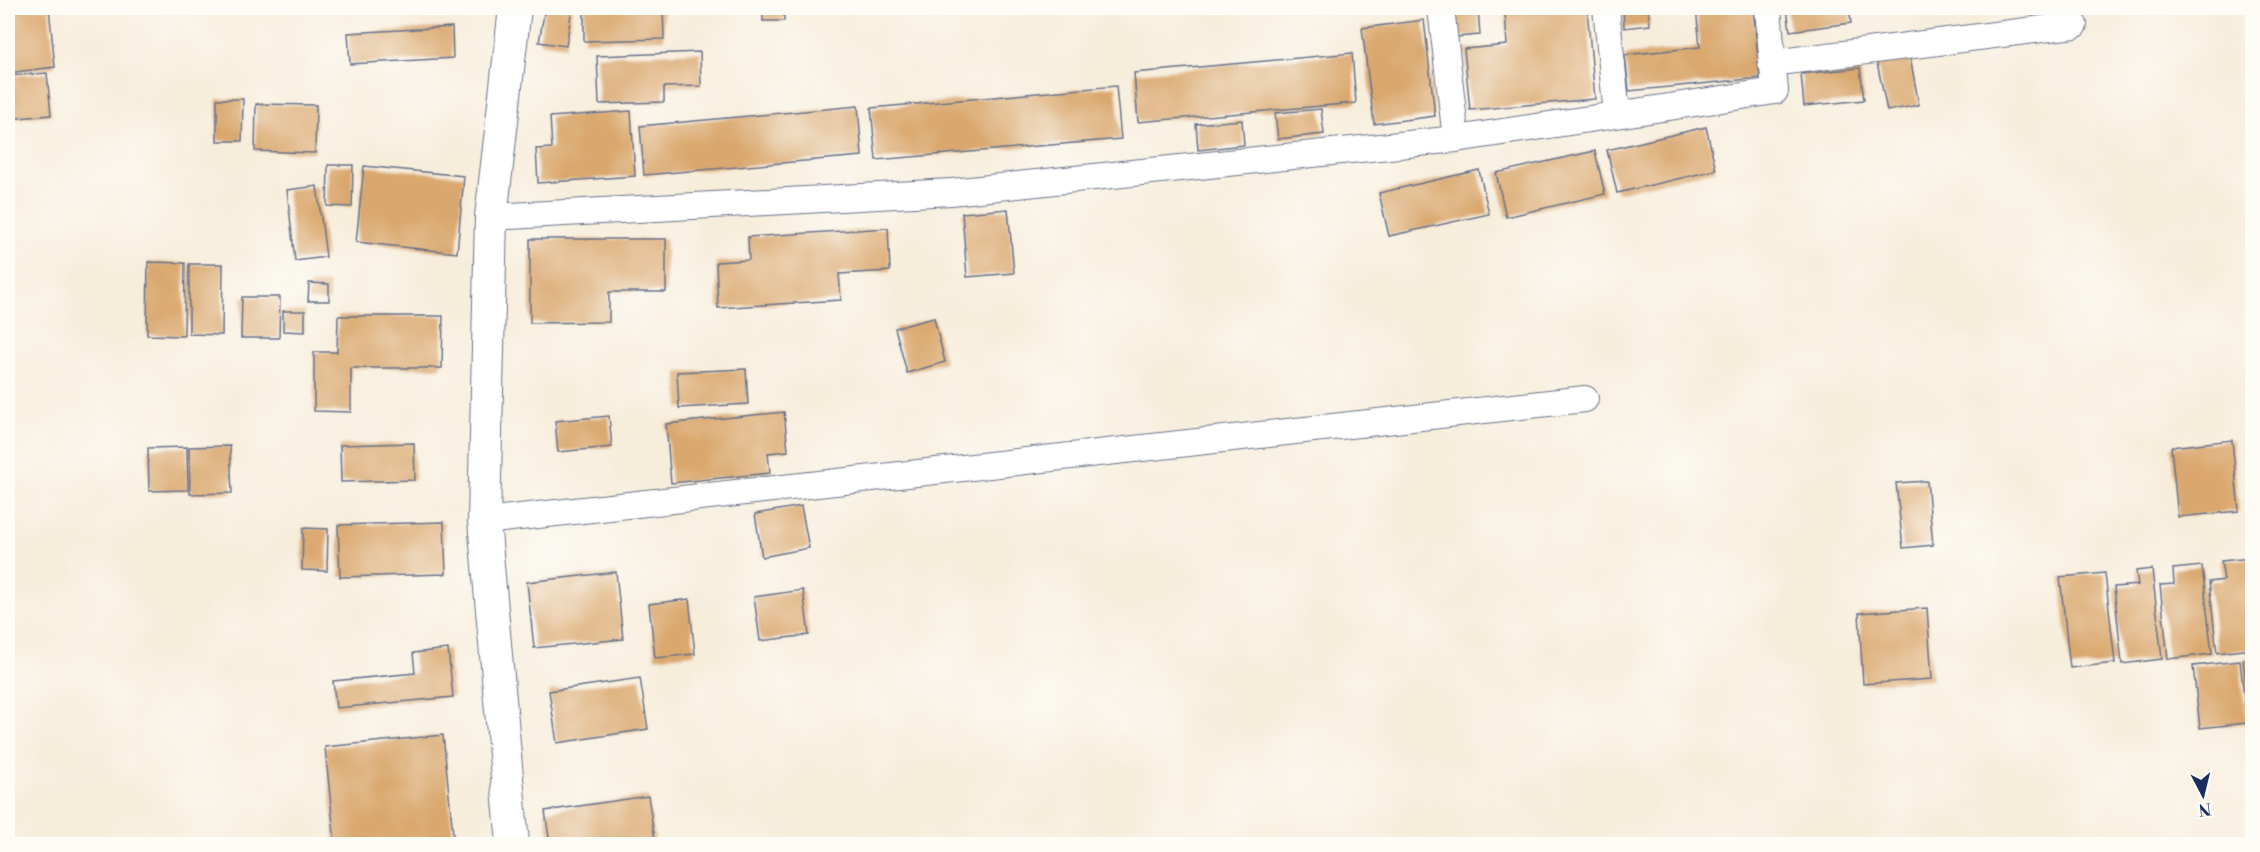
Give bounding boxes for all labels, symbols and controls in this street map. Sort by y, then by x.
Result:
north arrow [2173,765,2233,825]
text: N [2197,798,2212,820]

